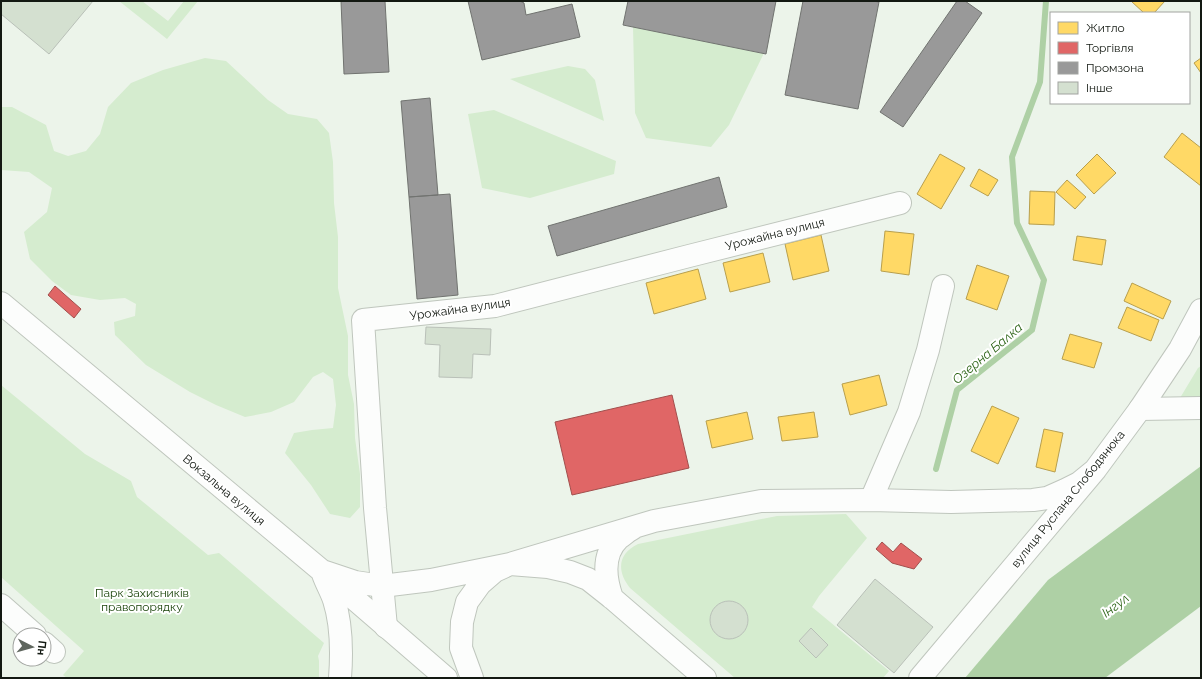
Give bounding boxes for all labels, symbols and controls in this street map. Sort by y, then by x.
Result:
legend [1050,12,1190,104]
text: Житло [1086,21,1125,35]
text: Торгівля [1086,41,1133,55]
text: Промзона [1086,61,1144,75]
text: Інше [1086,81,1113,95]
street label: Урожайна вулиця [724,215,826,253]
street label: Урожайна вулиця [409,295,511,323]
water label: Озерна Балка [949,320,1026,387]
street label: вулиця Руслана Слободянюка [1008,428,1128,570]
street label: Вокзальна вулиця [180,452,268,528]
park label: Парк Захисників правопорядку [95,586,189,614]
water label: Інгул [1099,590,1132,620]
north arrow [12,627,52,667]
text: Пн [34,640,49,656]

